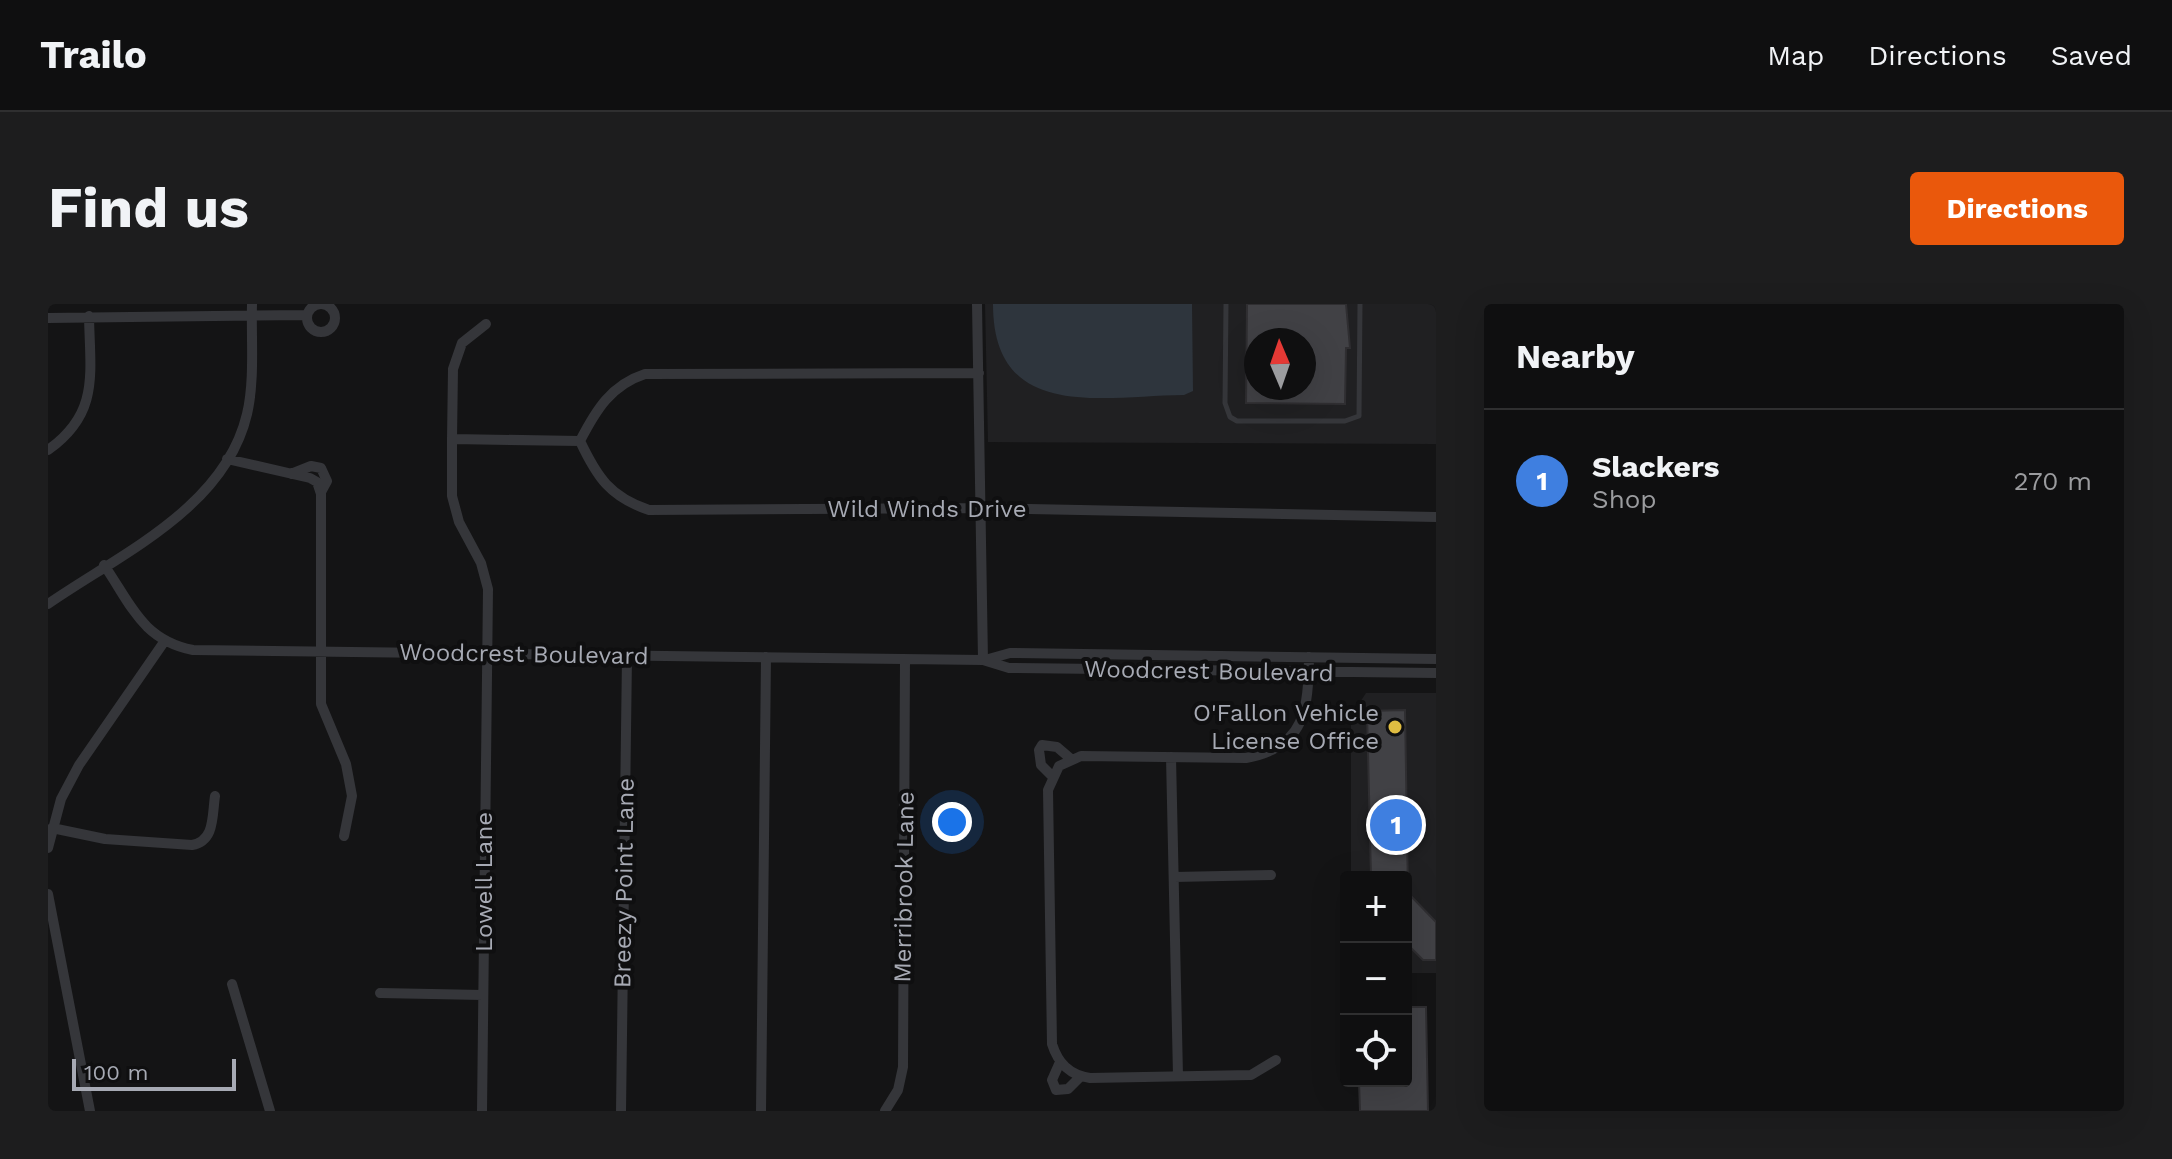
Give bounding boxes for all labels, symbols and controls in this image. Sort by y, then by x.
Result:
text: Trailo [40,33,147,77]
text: Map [1767,39,1824,72]
text: Directions [1868,39,2007,72]
text: Saved [2051,39,2132,72]
button: Directions [1910,172,2124,245]
text: Find us [48,175,249,241]
north arrow [1244,328,1316,400]
text: Nearby [1516,336,1635,376]
text: Slackers [1592,449,1720,484]
text: 1 [1536,466,1548,496]
text: 270 m [2013,466,2092,496]
text: Shop [1592,484,1657,514]
street label: Wild Winds Drive [827,495,1027,523]
street label: Woodcrest Boulevard [399,638,649,670]
street label: Woodcrest Boulevard [1084,655,1334,687]
place label: O'Fallon Vehicle License Office [1193,699,1379,755]
marker: O'Fallon Vehicle License Office [1386,718,1404,736]
street label: Breezy Point Lane [608,778,640,988]
street label: Merribrook Lane [888,791,920,983]
pin: 1 [1370,795,1422,855]
your location [932,802,972,842]
street label: Lowell Lane [470,812,498,952]
map controls [1340,871,1412,1087]
button: + [1340,871,1412,943]
button: − [1340,943,1412,1015]
button: locate [1340,1015,1412,1087]
scale bar [72,1055,236,1091]
text: 100 m [84,1060,148,1085]

